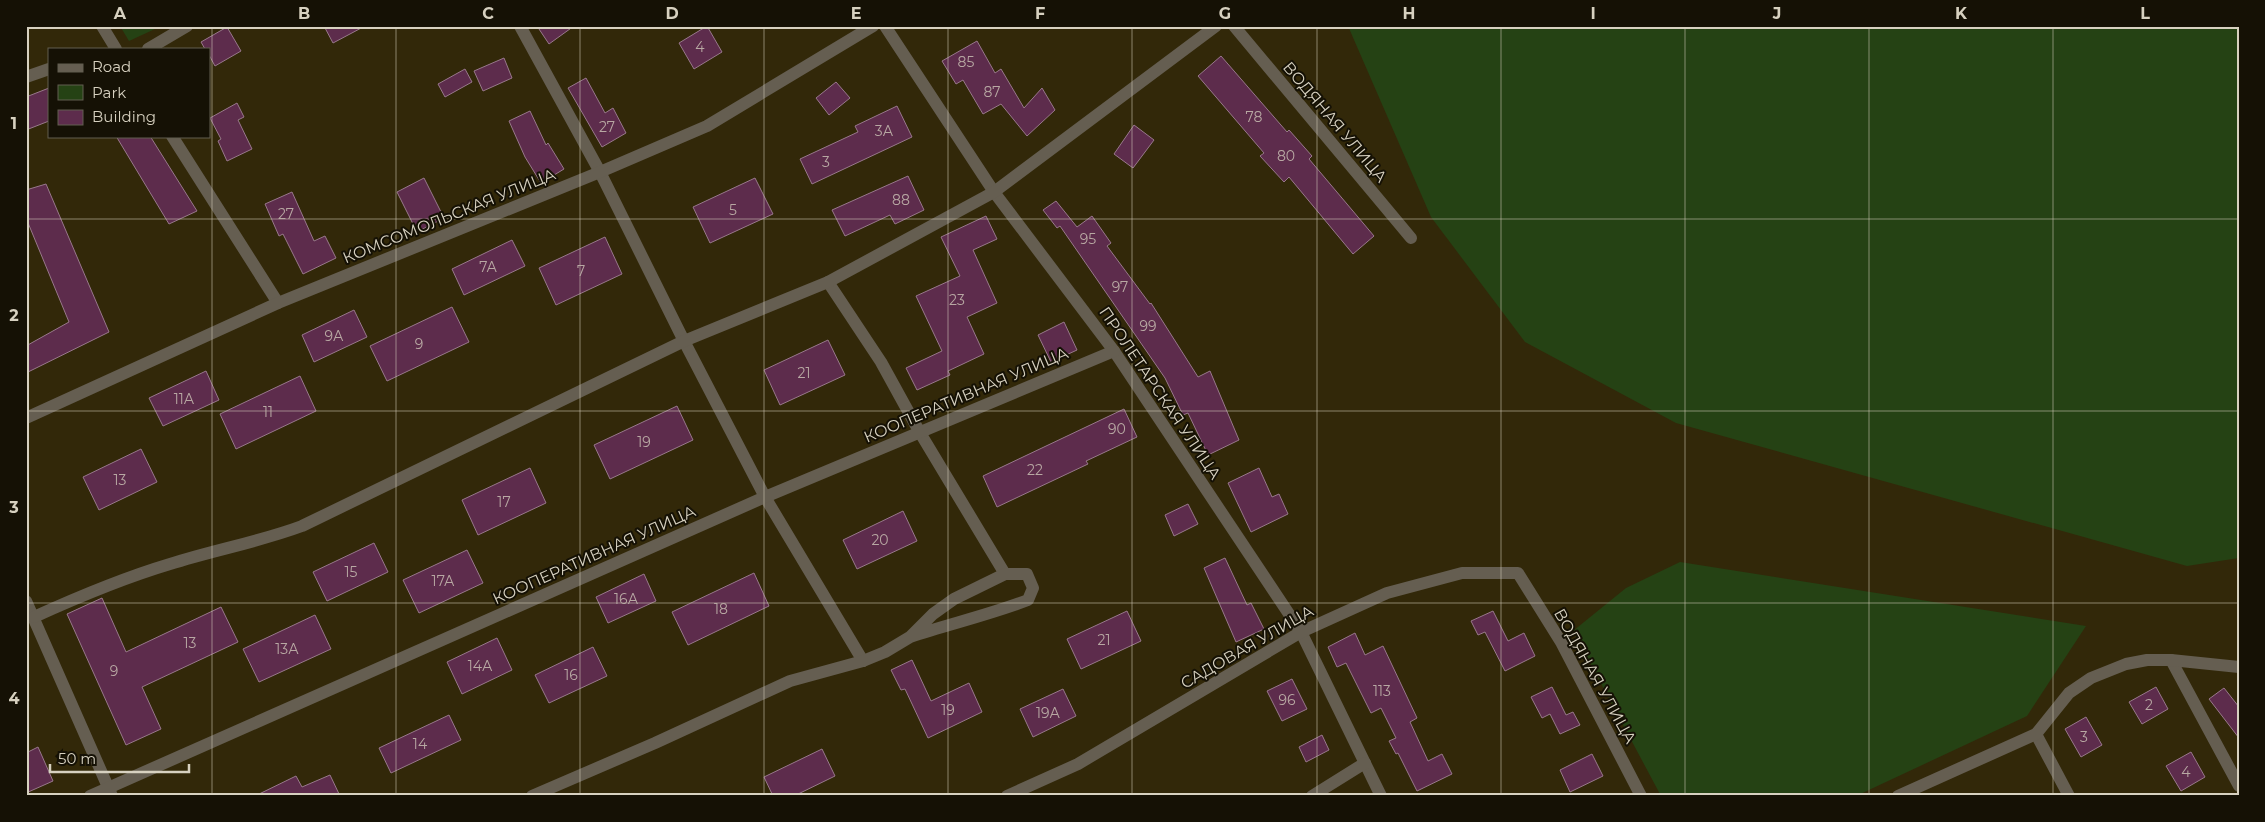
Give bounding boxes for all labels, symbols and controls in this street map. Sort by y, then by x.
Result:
text: A [113,4,127,23]
text: B [298,4,310,23]
text: C [482,4,494,23]
text: D [665,4,679,23]
text: E [851,4,861,23]
text: F [1035,4,1045,23]
text: G [1219,4,1231,23]
text: H [1403,4,1415,23]
text: I [1590,4,1596,23]
text: J [1772,4,1781,23]
text: K [1955,4,1968,23]
text: L [2140,4,2150,23]
house number: 4 [695,38,705,56]
legend [48,48,210,138]
house number: 85 [958,53,975,71]
text: Road [92,57,131,76]
street label: ВОДЯНАЯ УЛИЦА [1279,58,1391,186]
text: Park [92,83,126,102]
house number: 87 [983,83,1001,101]
text: Building [92,107,156,126]
house number: 78 [1246,108,1263,126]
text: 1 [11,114,17,133]
house number: 27 [599,118,615,136]
house number: 3А [875,122,894,140]
house number: 80 [1277,147,1295,165]
house number: 3 [822,153,830,171]
street label: КОМСОМОЛЬСКАЯ УЛИЦА [340,164,558,267]
house number: 88 [892,191,910,209]
house number: 5 [729,201,737,219]
house number: 27 [278,205,294,223]
house number: 95 [1080,230,1096,248]
house number: 7А [479,258,497,276]
house number: 7 [577,262,585,280]
house number: 97 [1112,278,1128,296]
house number: 23 [949,291,965,309]
street label: ПРОЛЕТАРСКАЯ УЛИЦА [1095,303,1225,483]
text: 2 [9,306,19,325]
house number: 99 [1139,317,1157,335]
house number: 9А [325,327,344,345]
house number: 9 [415,335,423,353]
street label: КООПЕРАТИВНАЯ УЛИЦА [861,343,1071,447]
house number: 21 [797,364,811,382]
house number: 11А [174,390,195,408]
house number: 11 [263,403,273,421]
house number: 90 [1108,420,1126,438]
house number: 19 [637,433,651,451]
house number: 22 [1027,461,1043,479]
house number: 13 [114,471,127,489]
house number: 17 [497,493,511,511]
text: 3 [8,498,19,517]
street label: КООПЕРАТИВНАЯ УЛИЦА [490,502,699,608]
house number: 20 [871,531,889,549]
house number: 15 [345,563,358,581]
house number: 17А [432,572,455,590]
house number: 16А [614,590,639,608]
house number: 18 [714,600,728,618]
street label: САДОВАЯ УЛИЦА [1177,601,1317,693]
street label: ВОДЯНАЯ УЛИЦА [1550,605,1640,747]
house number: 21 [1097,631,1111,649]
house number: 13 [184,634,197,652]
house number: 13А [275,640,299,658]
house number: 14А [468,657,493,675]
house number: 9 [110,662,118,680]
house number: 16 [564,666,578,684]
house number: 113 [1373,682,1391,700]
text: 4 [8,689,20,708]
house number: 96 [1278,691,1296,709]
house number: 2 [2145,696,2153,714]
house number: 19 [941,701,955,719]
house number: 19А [1036,704,1061,722]
house number: 3 [2080,728,2088,746]
house number: 14 [413,735,428,753]
scale bar [50,742,189,774]
text: 50 m [58,749,96,768]
house number: 4 [2181,763,2191,781]

